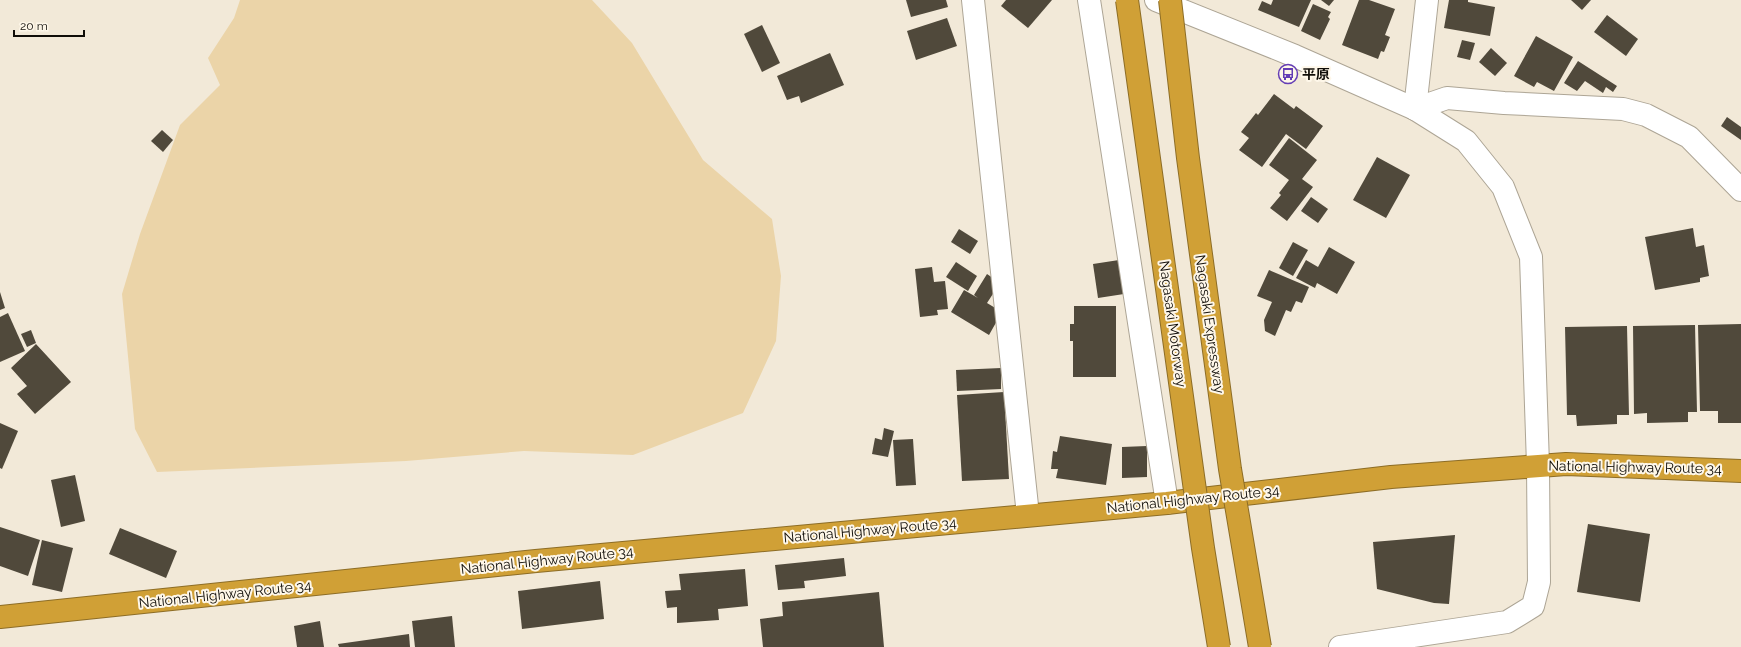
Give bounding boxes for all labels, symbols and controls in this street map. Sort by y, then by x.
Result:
scale bar [14,12,84,38]
text: 20 m [20,19,48,33]
bus stop icon: 平原 [1277,63,1299,85]
place label: 平原 [1302,66,1330,82]
street label: Nagasaki Expressway [1192,254,1228,395]
street label: Nagasaki Motorway [1156,260,1190,389]
street label: National Highway Route 34 [1548,457,1722,477]
street label: National Highway Route 34 [1106,482,1281,516]
street label: National Highway Route 34 [783,514,958,546]
street label: National Highway Route 34 [460,543,635,577]
street label: National Highway Route 34 [138,577,313,611]

